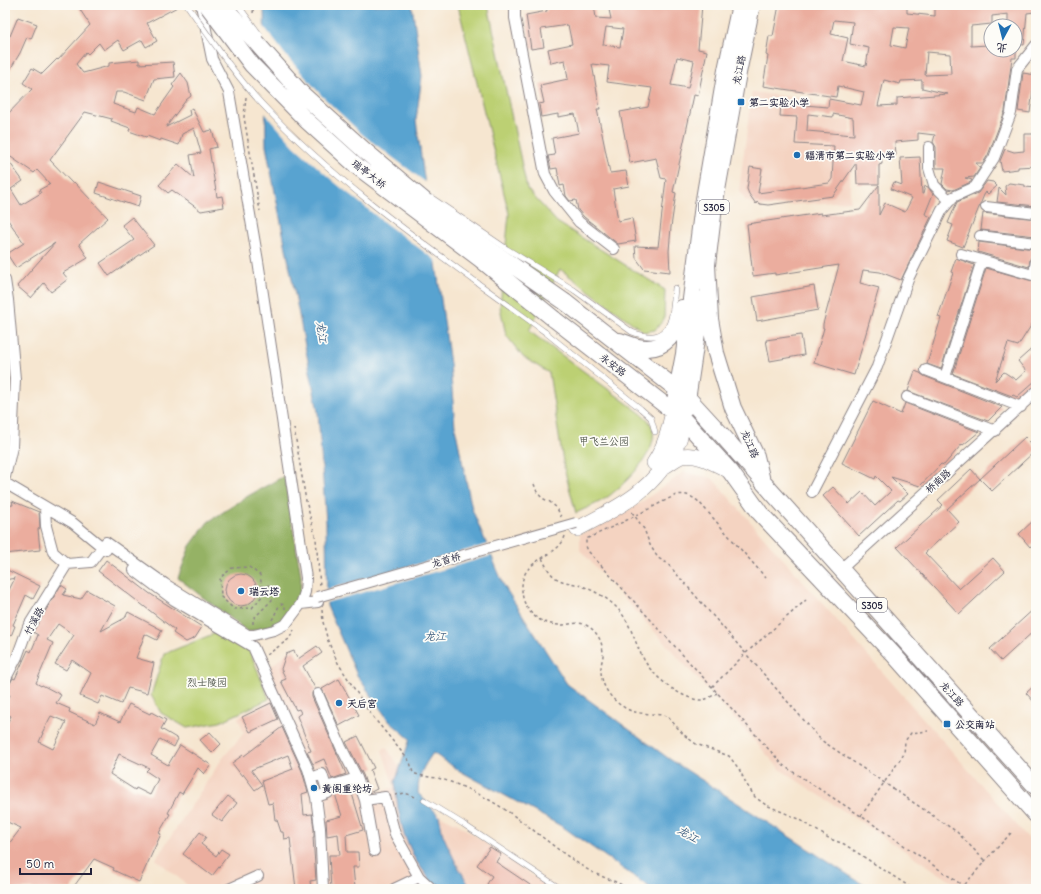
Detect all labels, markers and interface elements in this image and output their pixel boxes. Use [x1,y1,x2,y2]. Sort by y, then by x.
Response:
north arrow [983,18,1023,58]
text: 北 [995,40,1008,56]
street label: 龙江路 [730,54,748,86]
place label: 第二实验小学 [749,96,809,109]
marker: 第二实验小学 [736,97,746,107]
place label: 福清市第二实验小学 [805,149,895,162]
marker: 福清市第二实验小学 [792,150,802,160]
street label: 瑞亭大桥 [349,157,389,191]
road number: S305 [699,200,729,214]
water label: 龙江 [314,320,331,345]
street label: 永安路 [597,351,629,379]
street label: 龙江路 [738,428,762,460]
park label: 甲飞兰公园 [579,435,629,448]
street label: 桥南路 [923,466,953,496]
street label: 龙首桥 [430,550,462,570]
place label: 瑞云塔 [249,585,280,598]
marker: 瑞云塔 [236,586,246,596]
road number: S305 [857,598,887,612]
street label: 竹溪路 [21,605,47,637]
water label: 龙江 [424,629,447,643]
park label: 烈士陵园 [187,676,227,689]
street label: 龙江路 [937,679,967,709]
place label: 天后宫 [347,697,377,710]
marker: 天后宫 [334,698,344,708]
place label: 公交南站 [955,718,995,731]
marker: 公交南站 [942,719,952,729]
place label: 黄阁重纶坊 [322,782,372,795]
marker: 黄阁重纶坊 [309,783,319,793]
water label: 龙江 [675,822,702,846]
scale bar [20,850,91,876]
text: 50 m [26,856,55,871]

